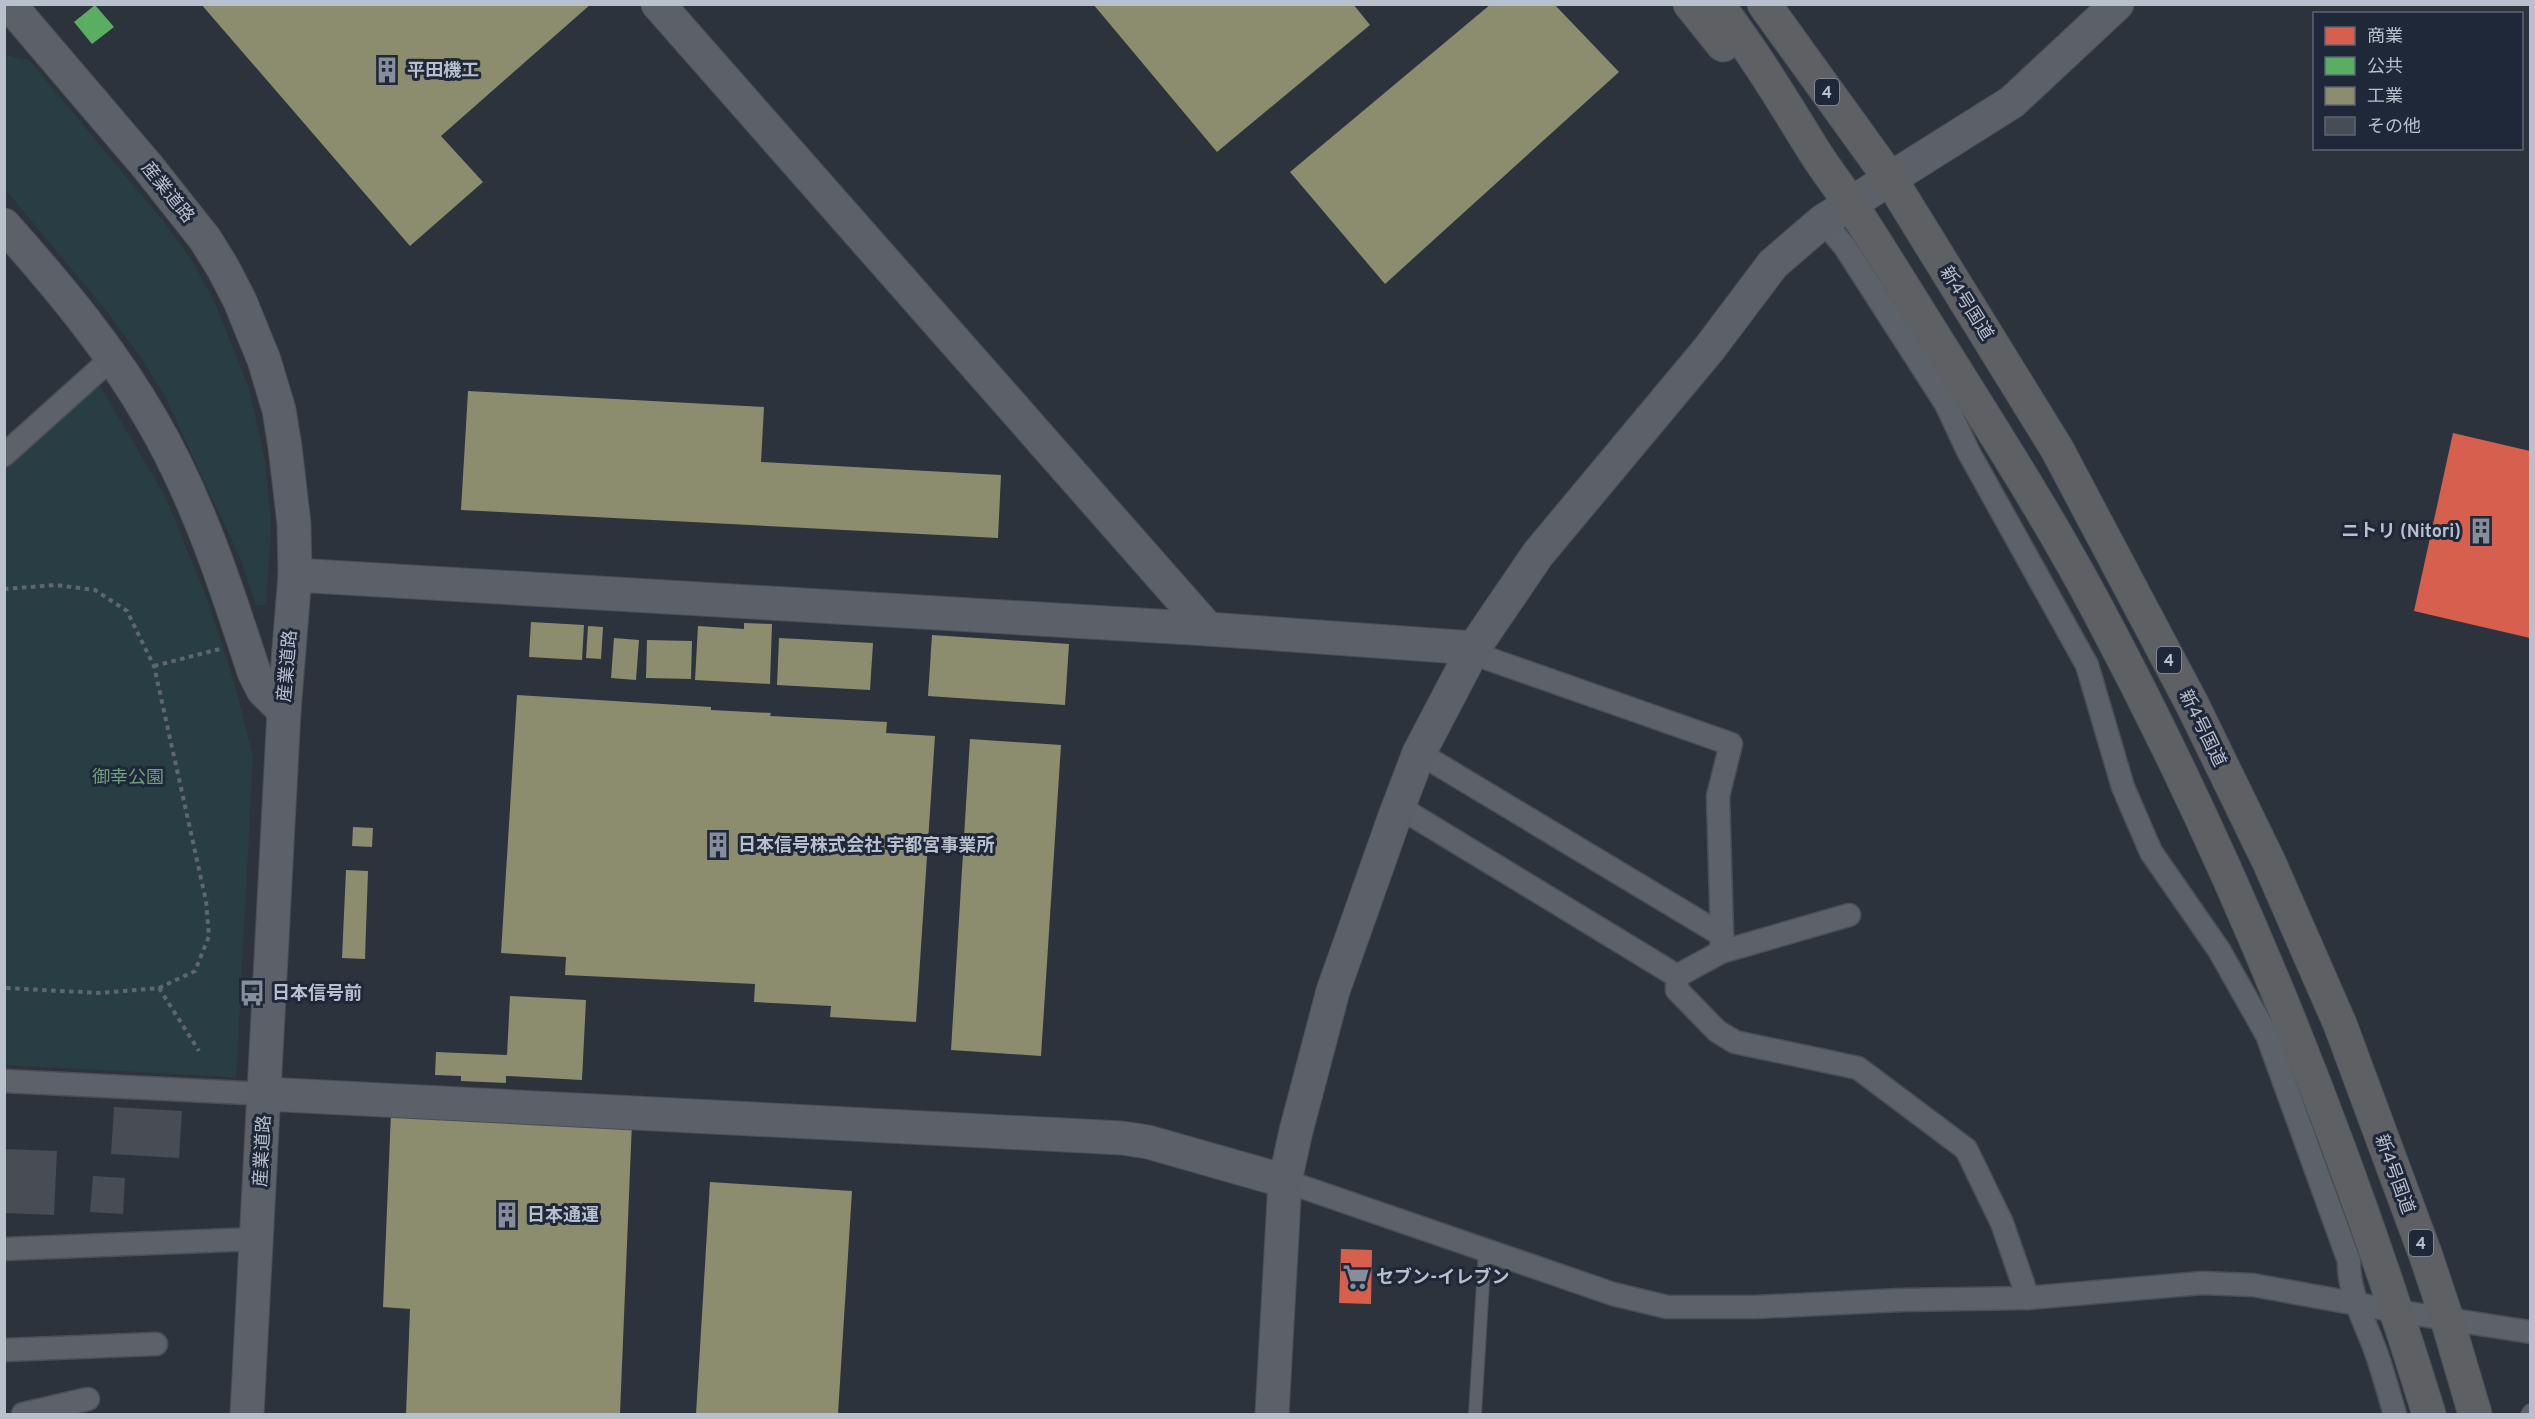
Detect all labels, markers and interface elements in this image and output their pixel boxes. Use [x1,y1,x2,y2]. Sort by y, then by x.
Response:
legend [2313,12,2523,150]
text: 商業 [2367,26,2403,49]
building icon: 平田機工 [372,55,402,85]
text: 公共 [2367,56,2403,79]
place label: 平田機工 [407,60,479,83]
road number: 4 [1815,79,1839,105]
text: 工業 [2367,86,2403,109]
text: その他 [2367,116,2421,139]
street label: 産業道路 [135,158,198,228]
street label: 新4号国道 [1934,262,1998,345]
building icon: ニトリ (Nitori) [2466,516,2496,546]
place label: ニトリ (Nitori) [2342,521,2461,544]
street label: 産業道路 [274,629,303,703]
road number: 4 [2157,647,2181,673]
street label: 新4号国道 [2173,686,2230,771]
park label: 御幸公園 [92,767,164,790]
building icon: 日本信号株式会社 宇都宮事業所 [703,830,733,860]
place label: 日本信号株式会社 宇都宮事業所 [738,835,995,858]
bus stop icon: 日本信号前 [237,978,267,1008]
place label: 日本信号前 [272,983,362,1006]
street label: 産業道路 [250,1115,277,1188]
street label: 新4号国道 [2369,1131,2419,1218]
building icon: 日本通運 [492,1200,522,1230]
place label: 日本通運 [527,1205,599,1228]
road number: 4 [2409,1230,2433,1256]
supermarket icon: セブン-イレブン [1341,1262,1371,1292]
place label: セブン-イレブン [1376,1267,1509,1290]

